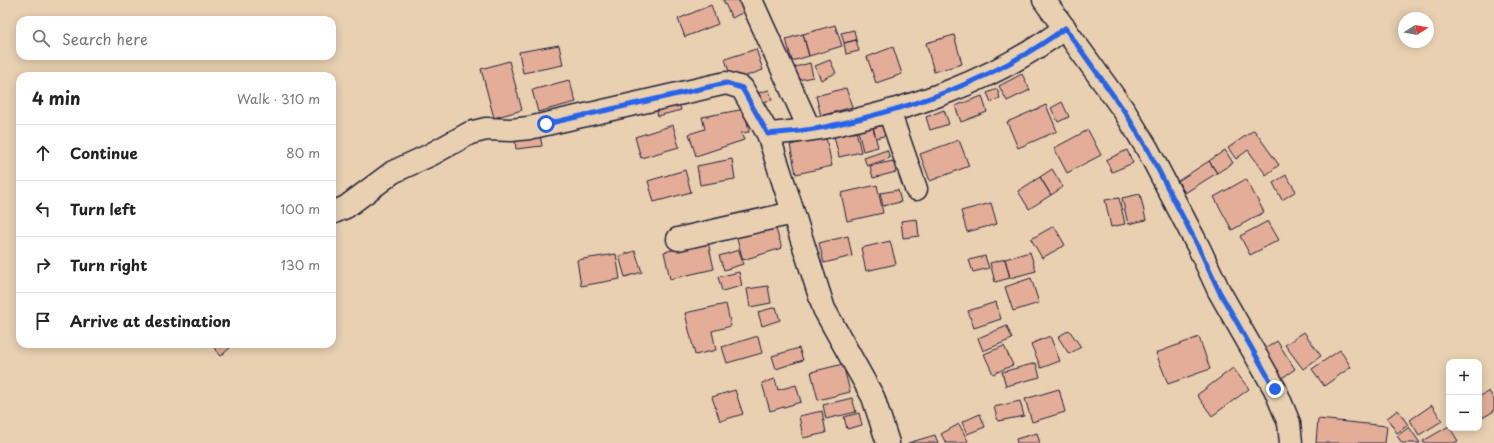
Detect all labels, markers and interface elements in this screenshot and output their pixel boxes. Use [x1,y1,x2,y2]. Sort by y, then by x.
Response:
north arrow [1398,12,1434,48]
search box [16,16,336,60]
icon: search [30,27,52,49]
text: Search here [62,27,148,50]
text: 4 min [32,85,80,111]
text: Walk · 310 m [237,89,320,108]
route start [537,115,555,133]
text: Continue [70,141,138,164]
icon: ahead [32,142,54,164]
text: 80 m [286,143,320,162]
text: Turn left [70,197,136,220]
icon: left [32,198,54,220]
text: 100 m [280,199,320,218]
text: Turn right [70,253,147,276]
icon: right [32,254,54,276]
text: 130 m [281,255,320,274]
text: Arrive at destination [70,309,231,332]
icon: arrive [32,310,54,332]
map controls [1446,359,1482,431]
button: + [1446,359,1482,395]
route end [1266,380,1284,398]
button: − [1446,395,1482,431]

